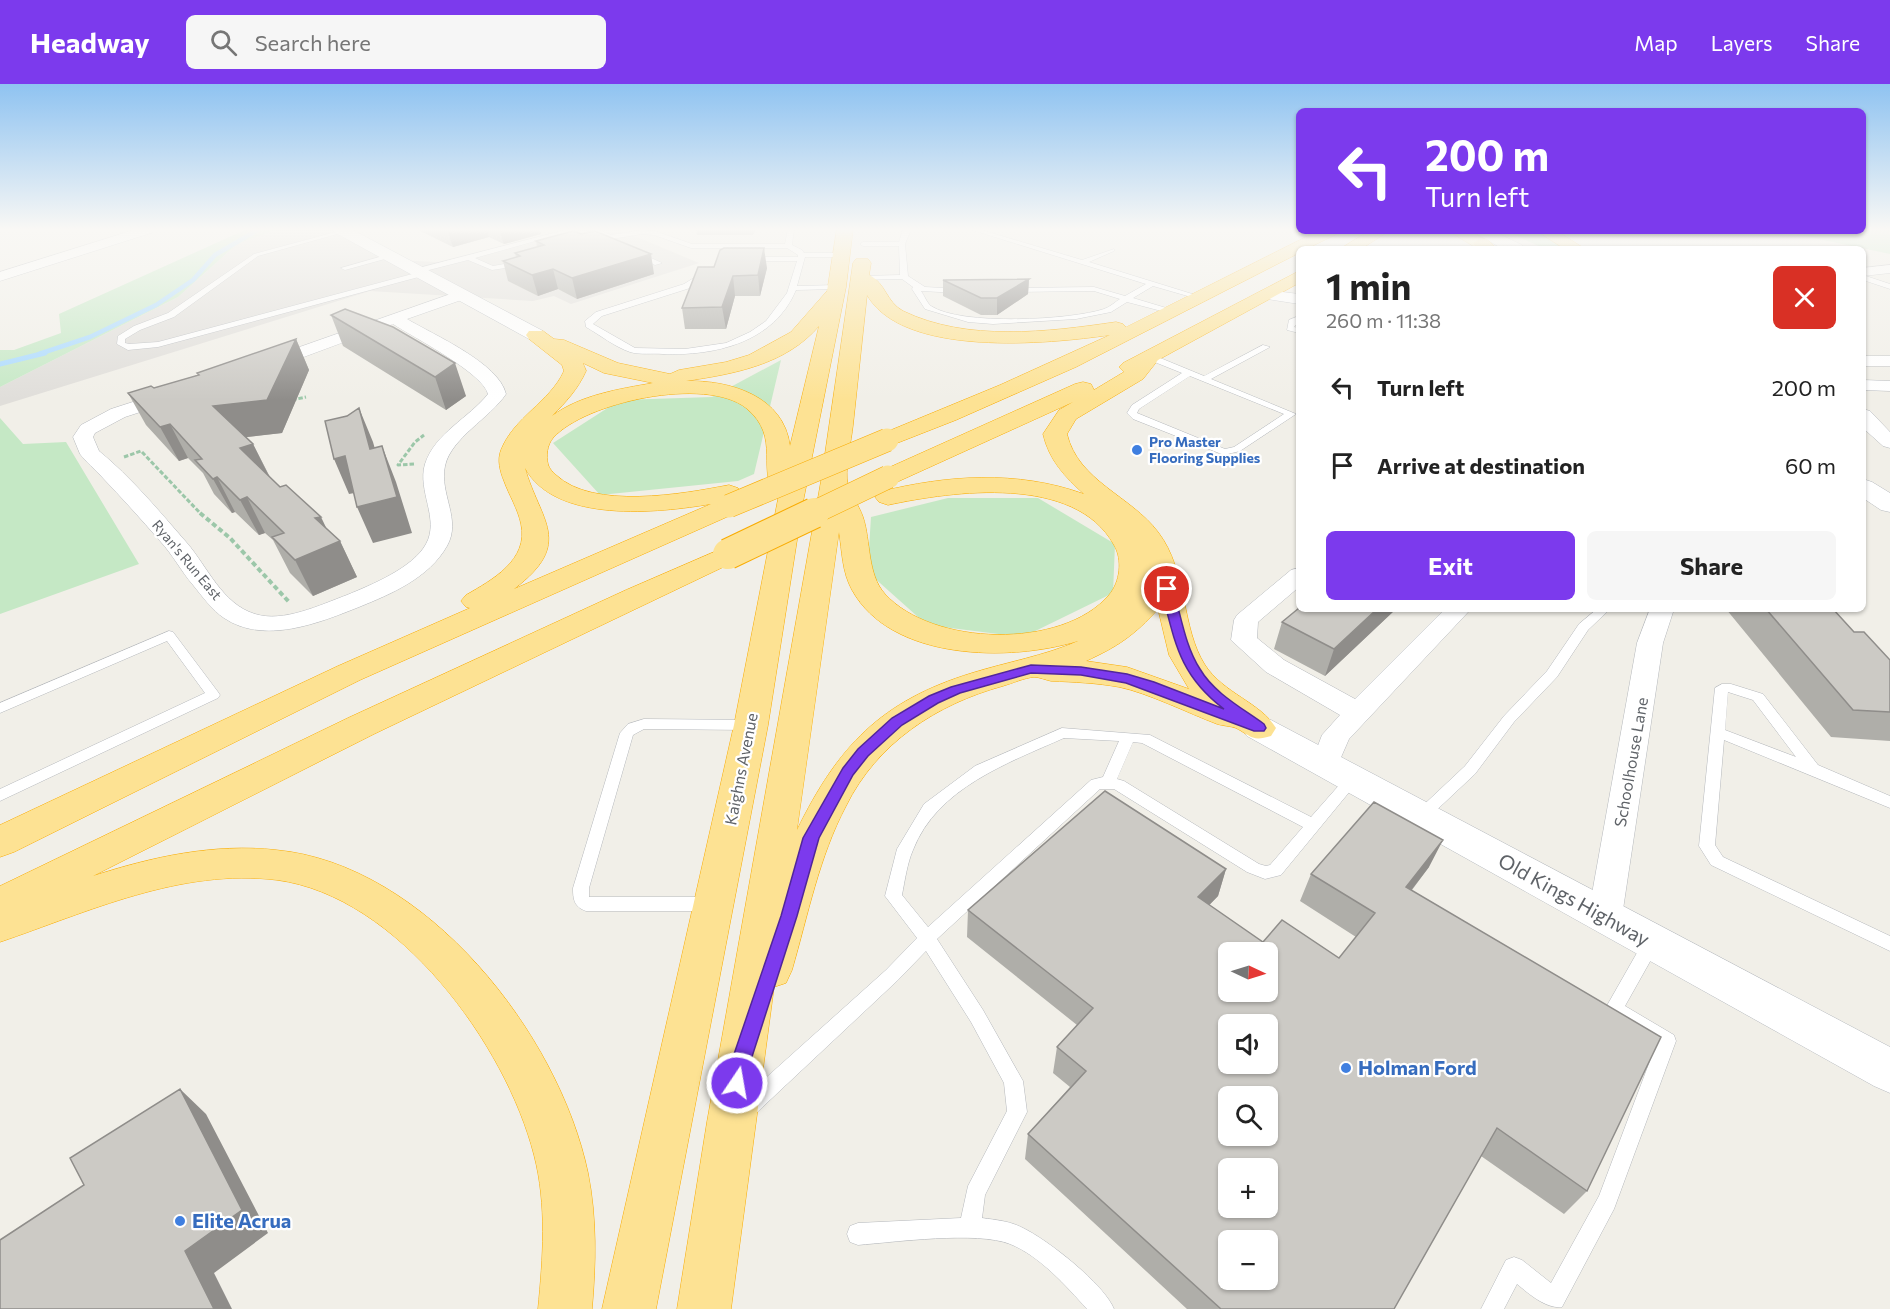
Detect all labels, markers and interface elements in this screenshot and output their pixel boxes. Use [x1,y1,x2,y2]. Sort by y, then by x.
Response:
search box [186,15,606,69]
text: Headway [30,25,150,59]
icon: search [207,26,240,59]
text: Search here [255,29,371,56]
text: Map [1634,30,1678,55]
text: Layers [1711,30,1773,55]
text: Share [1806,30,1860,55]
text: 200 m [1425,128,1549,180]
icon: left [1326,132,1404,210]
text: Turn left [1425,180,1529,213]
text: 1 min [1326,263,1411,307]
button: close [1773,266,1836,329]
text: 260 m · 11:38 [1326,308,1441,332]
icon: left [1326,371,1359,404]
text: Turn left [1377,374,1464,401]
text: 200 m [1772,374,1836,401]
place label: Pro Master Flooring Supplies [1149,433,1261,466]
marker: Pro Master Flooring Supplies [1130,443,1144,457]
icon: arrive [1326,449,1359,482]
text: Arrive at destination [1377,452,1585,479]
text: 60 m [1785,452,1836,479]
street label: Ryan's Run East [149,516,226,603]
button: Exit [1326,531,1575,600]
button: Share [1587,531,1836,600]
pin [1141,563,1192,614]
icon: arrive [1150,572,1183,605]
street label: Schoolhouse Lane [1610,696,1651,828]
street label: Kaighns Avenue [720,711,761,827]
street label: Old Kings Highway [1495,848,1654,951]
north arrow [1218,942,1278,1002]
map controls [1218,942,1278,1290]
button: sound [1218,1014,1278,1074]
position arrow [705,1051,769,1115]
place label: Holman Ford [1358,1055,1477,1079]
marker: Holman Ford [1339,1061,1353,1075]
button: search [1218,1086,1278,1146]
button: + [1218,1158,1278,1218]
place label: Elite Acrua [192,1208,291,1232]
marker: Elite Acrua [173,1214,187,1228]
button: − [1218,1230,1278,1290]

